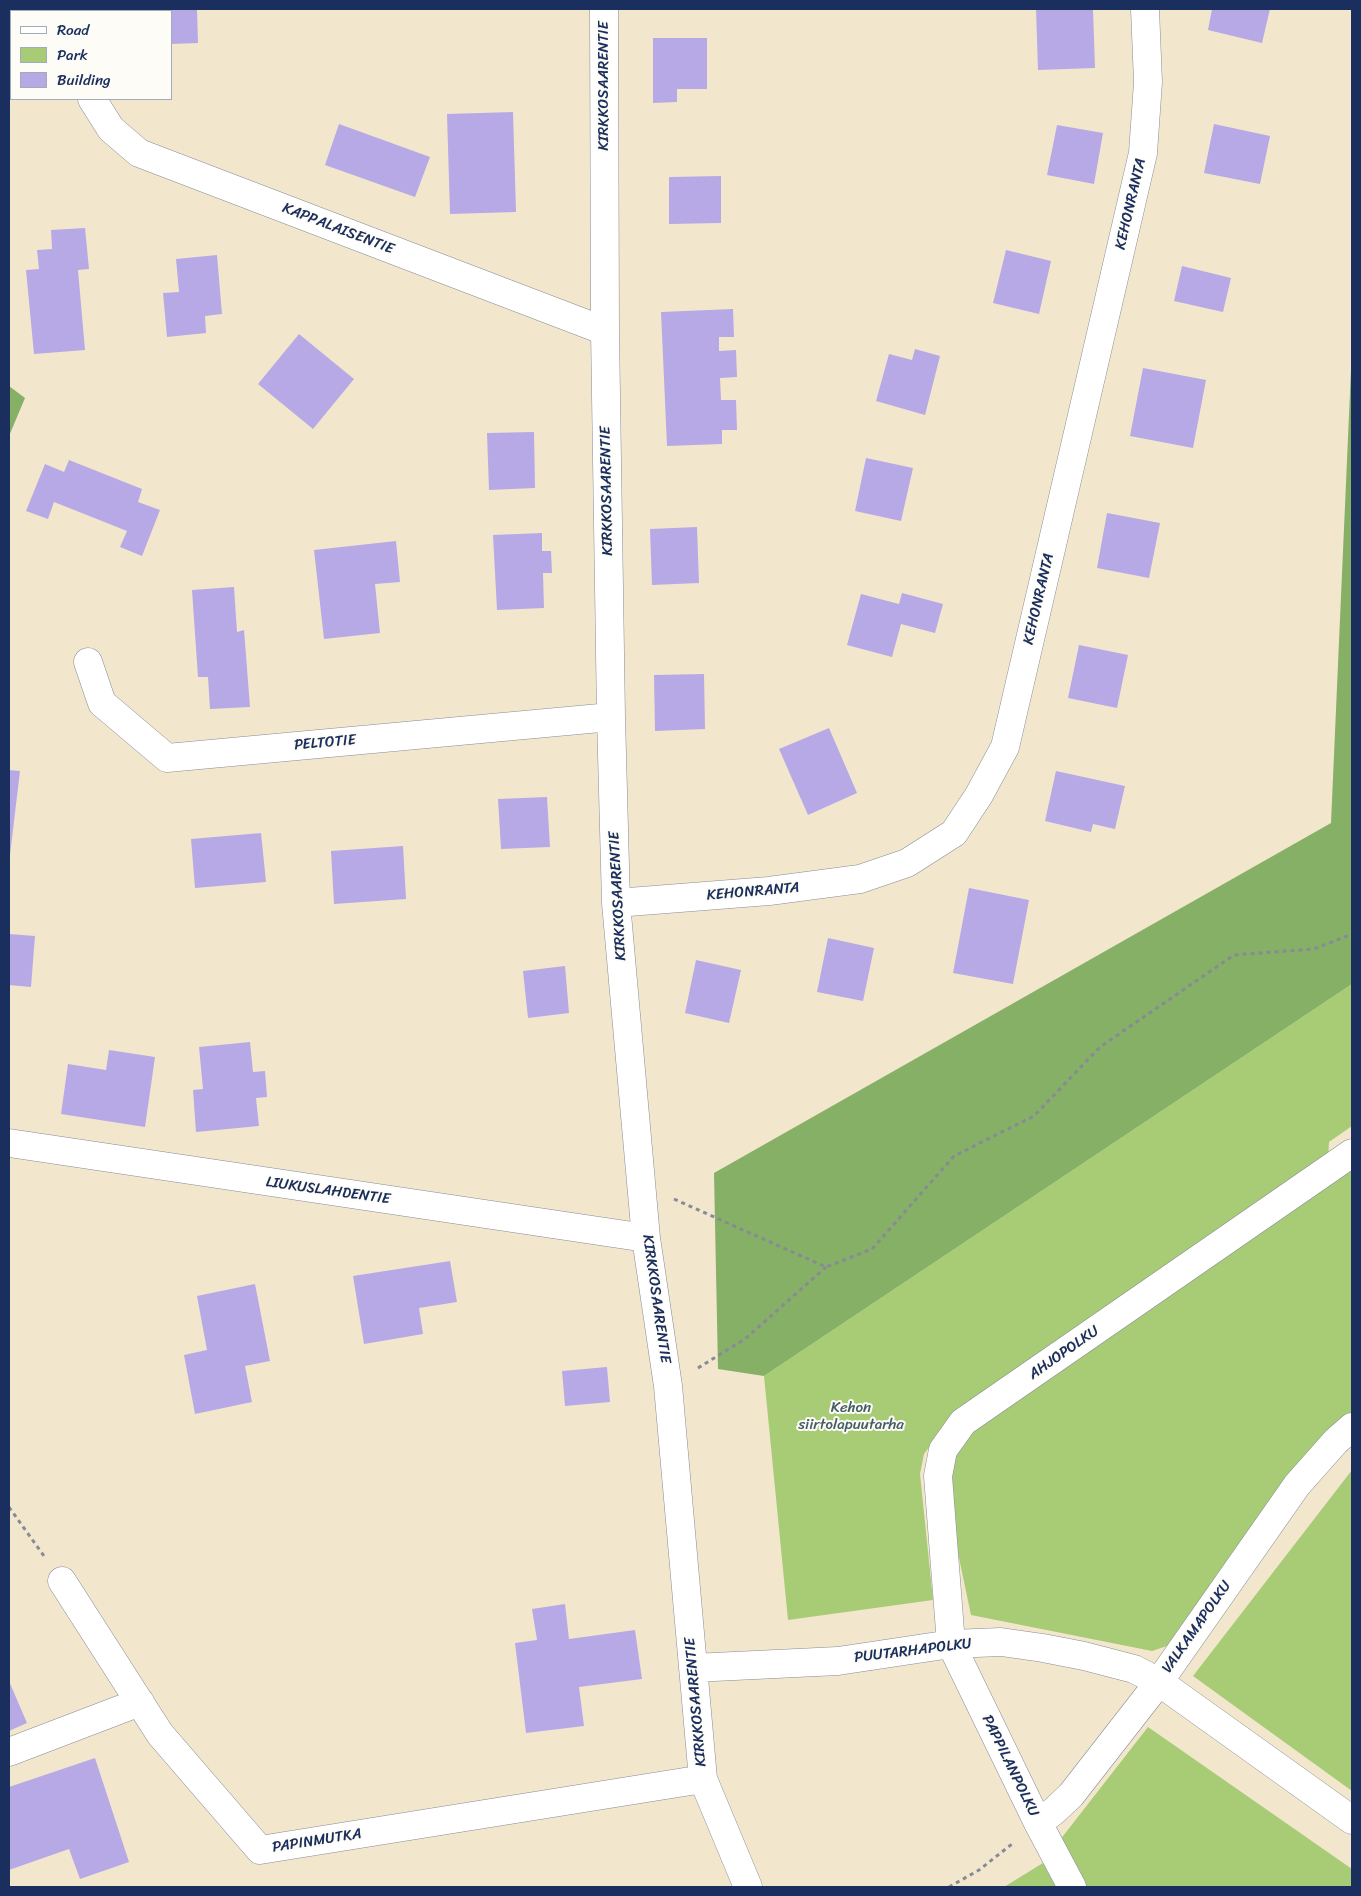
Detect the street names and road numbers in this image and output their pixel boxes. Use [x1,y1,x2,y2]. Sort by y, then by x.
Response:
street label: KIRKKOSAARENTIE [595,21,613,151]
street label: KEHONRANTA [1112,157,1150,251]
street label: KAPPALAISENTIE [280,199,396,259]
street label: KIRKKOSAARENTIE [597,426,617,556]
street label: KEHONRANTA [1020,552,1058,646]
street label: PELTOTIE [293,731,357,755]
street label: KIRKKOSAARENTIE [606,831,630,961]
street label: KEHONRANTA [706,879,800,905]
street label: LIUKUSLAHDENTIE [265,1173,391,1209]
street label: KIRKKOSAARENTIE [638,1234,674,1364]
street label: AHJOPOLKU [1025,1322,1103,1384]
street label: VALKAMAPOLKU [1158,1577,1236,1677]
street label: PUUTARHAPOLKU [853,1635,973,1667]
street label: KIRKKOSAARENTIE [681,1637,711,1767]
street label: PAPPILANPOLKU [978,1712,1042,1820]
street label: PAPINMUTKA [271,1825,363,1857]

